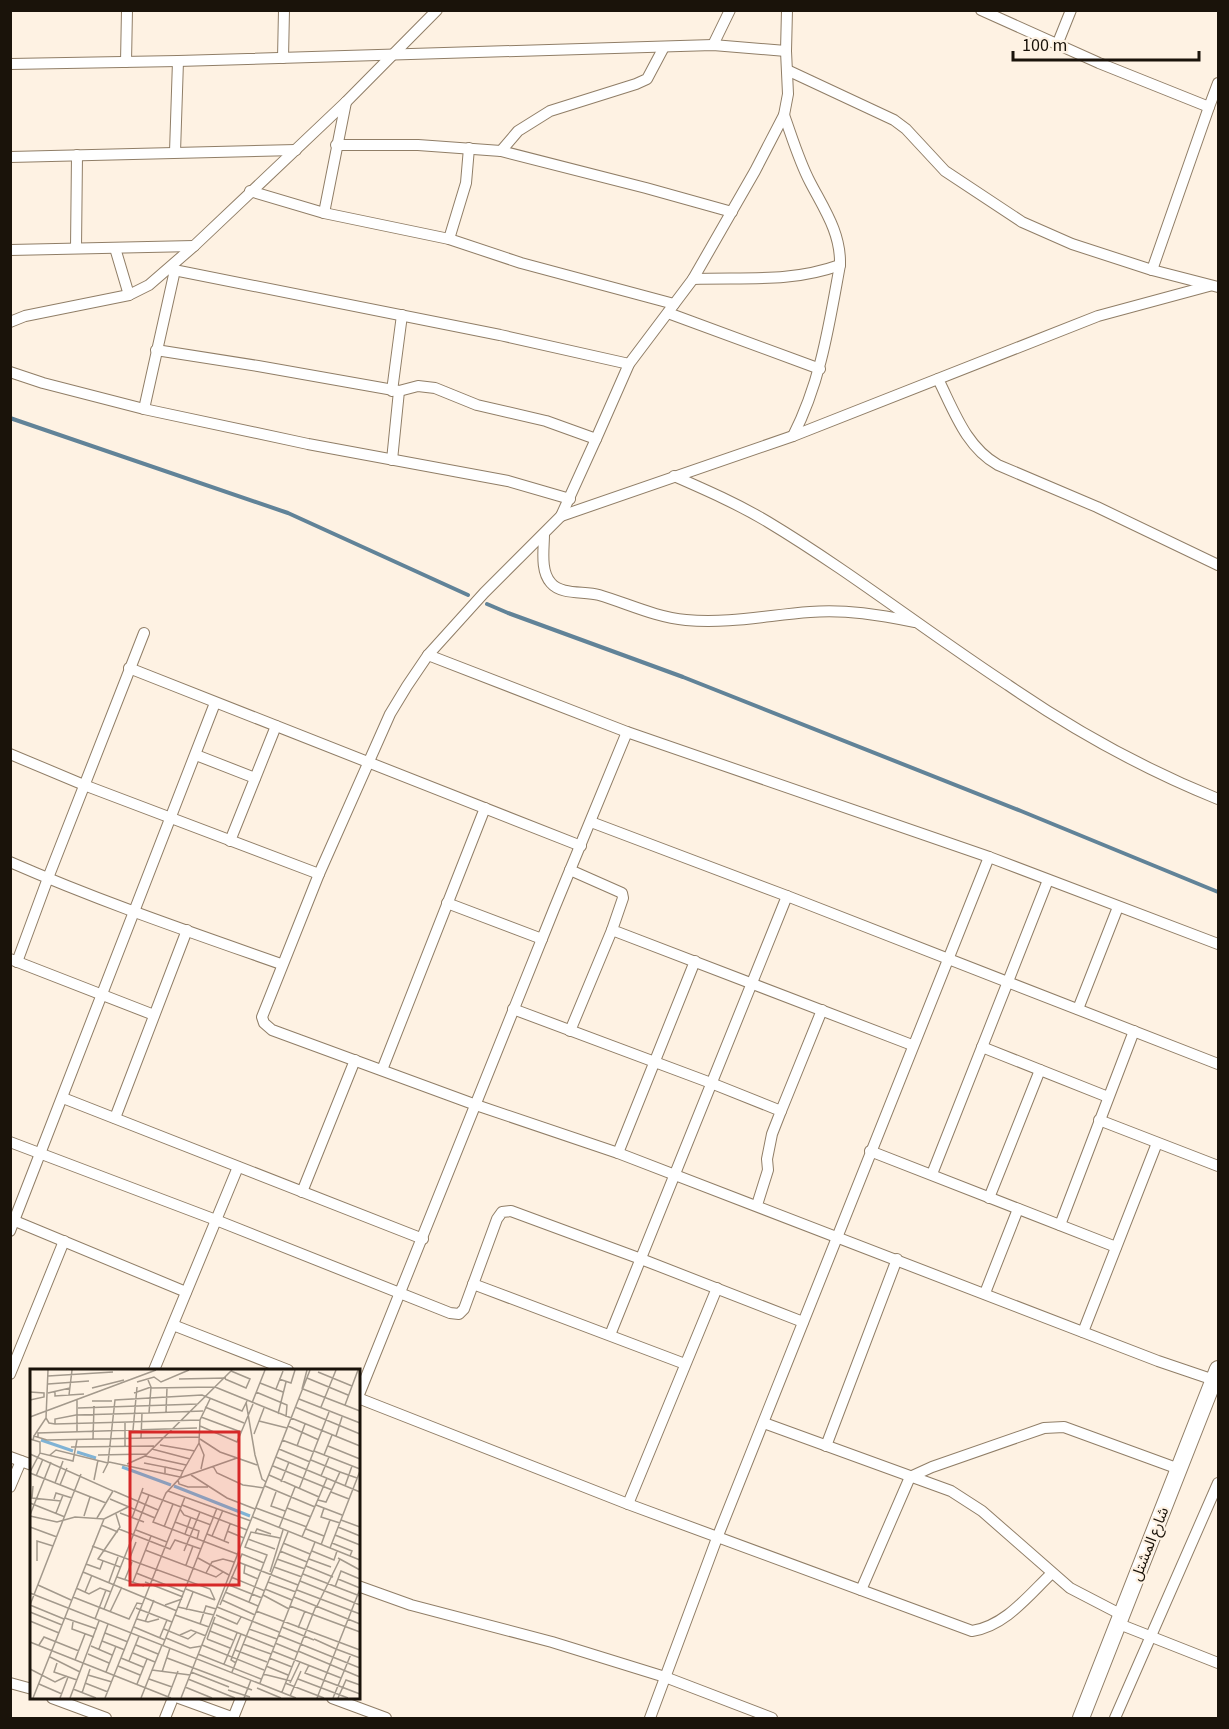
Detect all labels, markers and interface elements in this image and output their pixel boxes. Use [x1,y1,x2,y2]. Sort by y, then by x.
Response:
scale bar [1013,24,1199,62]
text: 100 m [1022,33,1067,58]
inset map [30,1369,360,1699]
street label: شارع المشتل [1126,1504,1175,1584]

